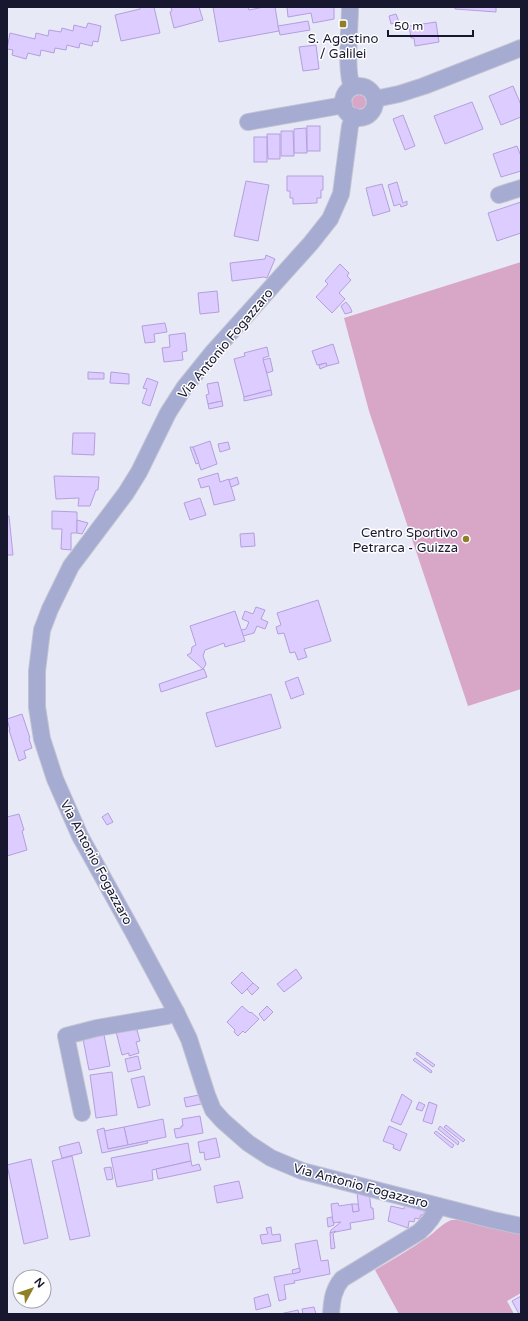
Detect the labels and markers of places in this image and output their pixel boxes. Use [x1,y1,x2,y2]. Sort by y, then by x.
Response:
marker: S. Agostino / Galilei [338,19,348,29]
place label: S. Agostino / Galilei [308,31,378,62]
place label: Centro Sportivo Petrarca - Guizza [353,525,458,556]
marker: Centro Sportivo Petrarca - Guizza [461,534,471,544]

